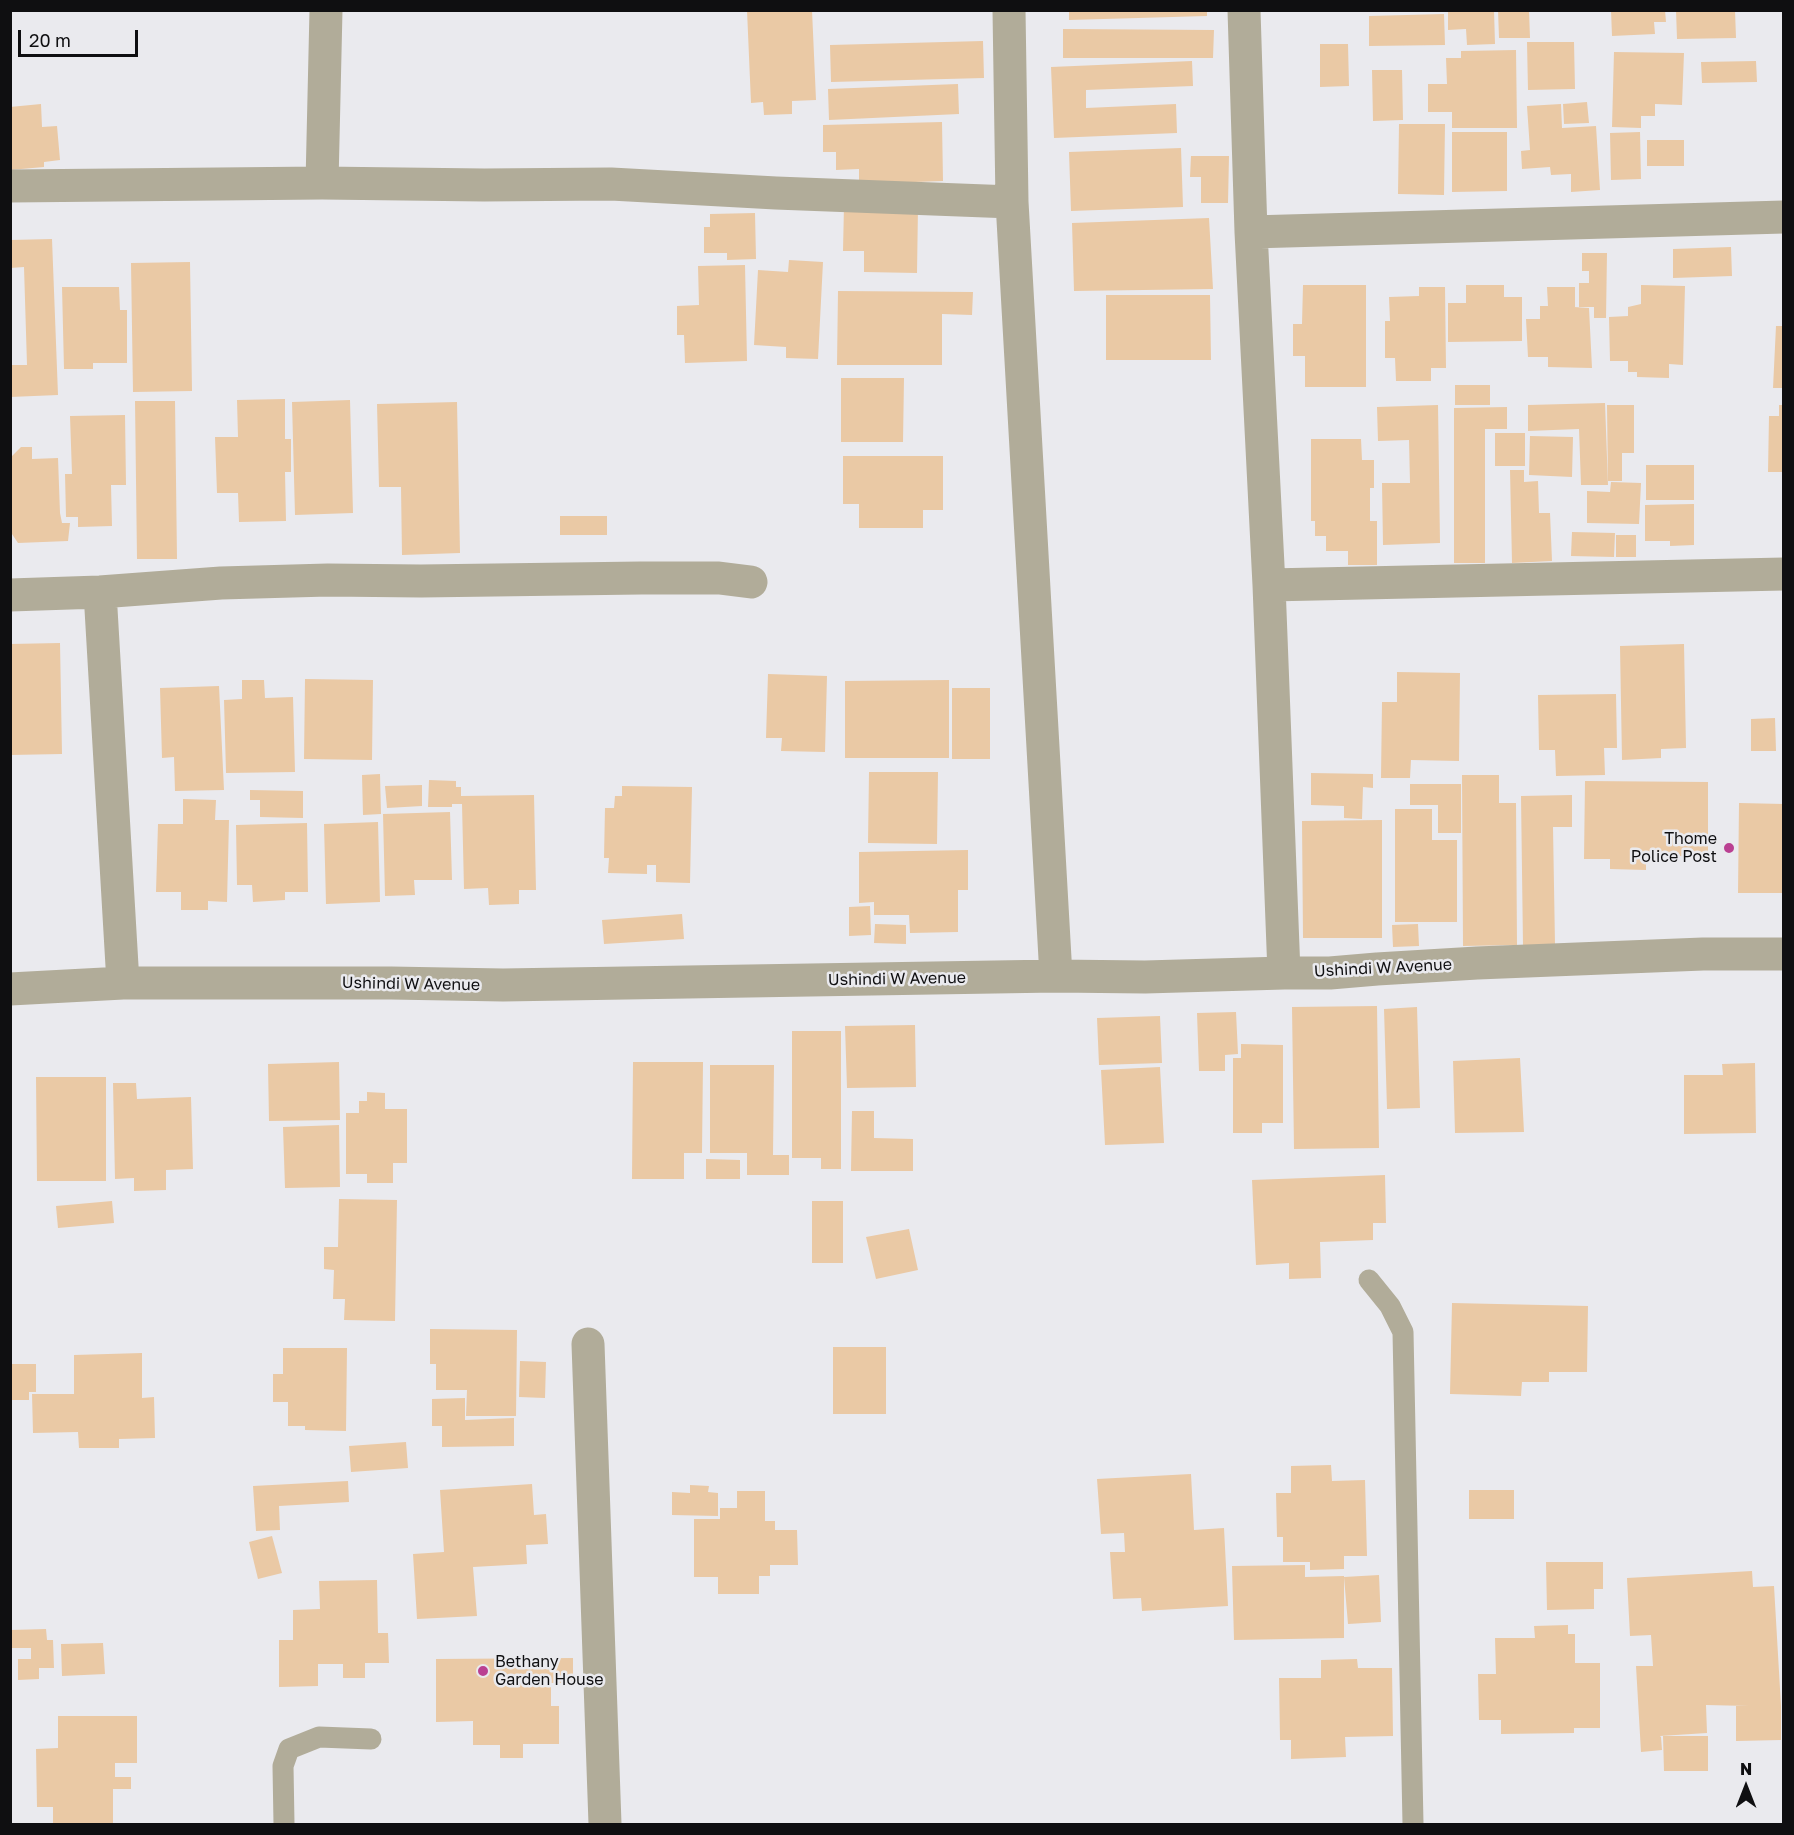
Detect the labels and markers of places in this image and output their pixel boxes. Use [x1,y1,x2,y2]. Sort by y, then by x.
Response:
place label: Thome Police Post [1631,829,1717,867]
marker: Thome Police Post [1722,841,1736,855]
place label: Bethany Garden House [495,1652,604,1690]
marker: Bethany Garden House [476,1664,490,1678]

